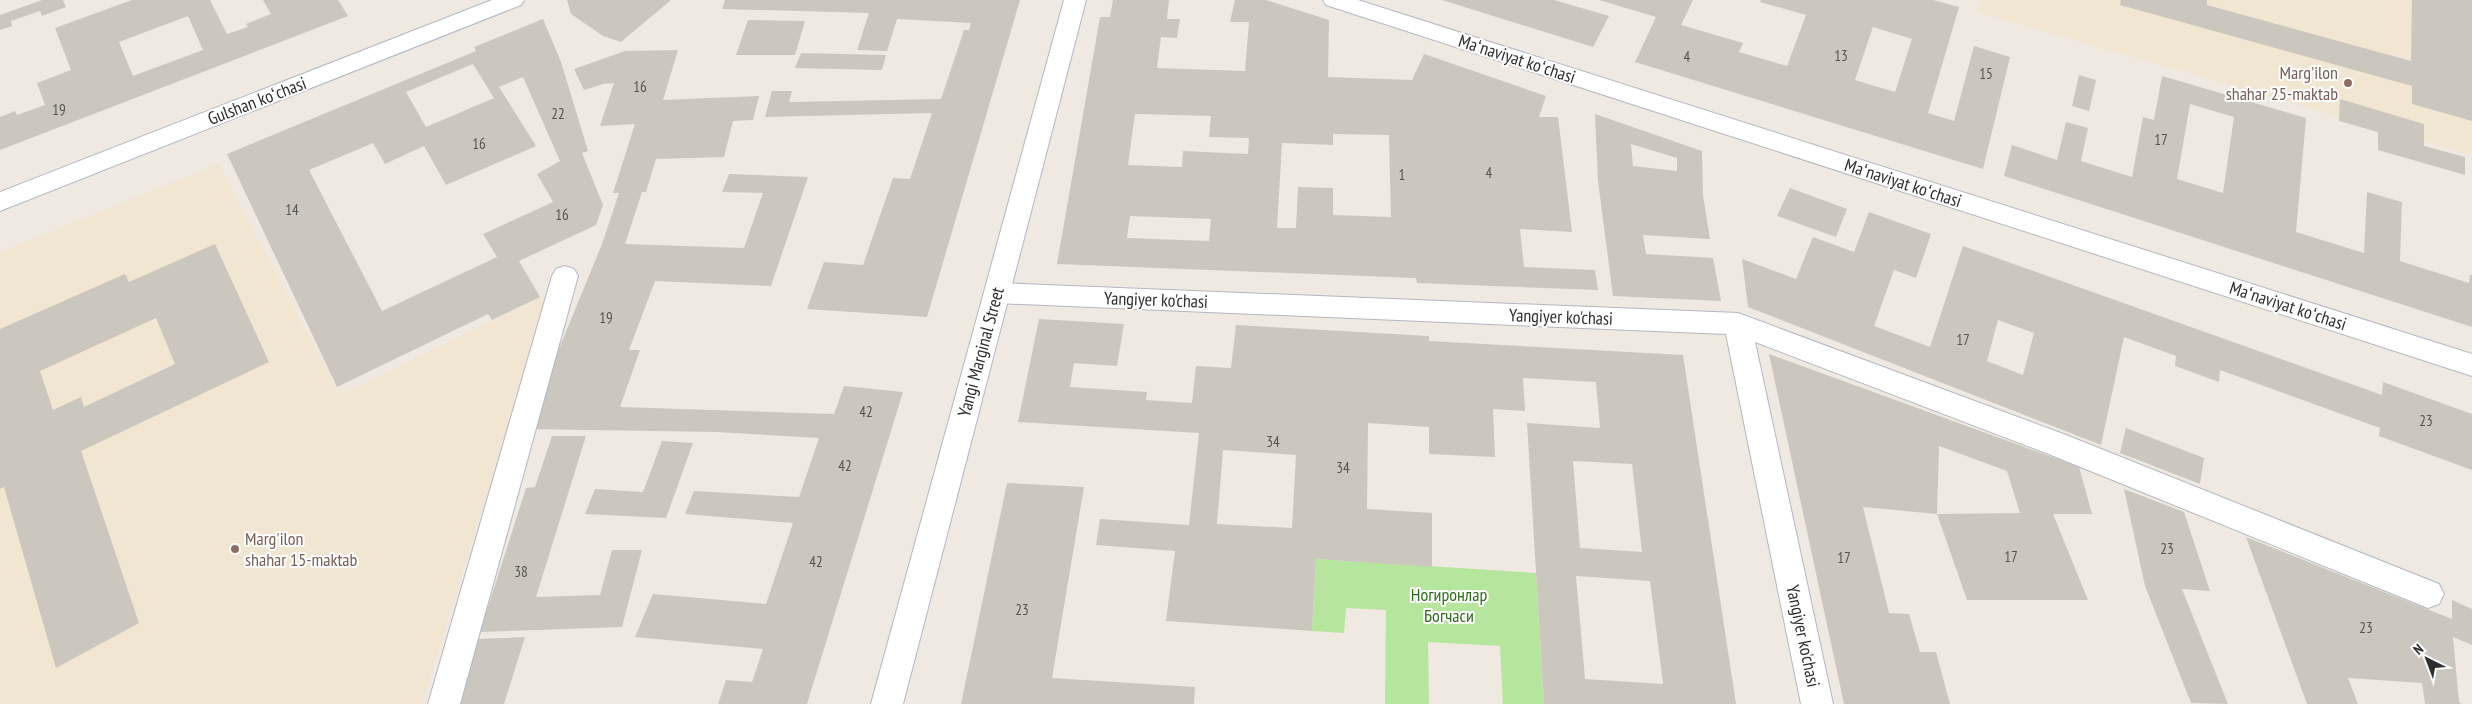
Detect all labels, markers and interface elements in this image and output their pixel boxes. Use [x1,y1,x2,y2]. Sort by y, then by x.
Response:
street label: Maʻnaviyat koʻchasi [1456,29,1578,88]
house number: 13 [1834,46,1848,65]
house number: 4 [1684,47,1691,66]
place label: Marg'ilon shahar 25-maktab [2226,61,2338,105]
house number: 15 [1979,64,1993,83]
street label: Gulshan koʻchasi [204,71,309,130]
house number: 16 [633,77,647,96]
marker: Marg'ilon shahar 25-maktab [2342,77,2354,89]
house number: 19 [52,100,66,119]
house number: 22 [551,104,565,123]
house number: 17 [2154,130,2168,149]
house number: 16 [472,134,486,153]
street label: Maʻnaviyat koʻchasi [1842,153,1964,212]
house number: 4 [1486,163,1493,182]
house number: 1 [1399,165,1405,184]
house number: 14 [285,200,299,219]
house number: 16 [555,205,569,224]
street label: Maʻnaviyat koʻchasi [2227,276,2349,335]
street label: Yangi Marginal Street [952,284,1009,419]
street label: Yangiyer ko'chasi [1104,286,1208,313]
street label: Yangiyer ko'chasi [1509,303,1613,330]
house number: 19 [599,308,613,327]
house number: 17 [1956,330,1970,349]
house number: 42 [859,402,873,421]
house number: 23 [2419,411,2433,430]
house number: 34 [1266,432,1280,451]
house number: 42 [838,456,852,475]
house number: 34 [1336,458,1350,477]
place label: Marg'ilon shahar 15-maktab [245,527,358,571]
house number: 23 [2160,539,2174,558]
marker: Marg'ilon shahar 15-maktab [229,543,241,555]
house number: 17 [2004,547,2018,566]
house number: 17 [1837,548,1851,567]
house number: 42 [809,552,823,571]
house number: 38 [514,562,528,581]
park label: Ногиронлар Богчаси [1411,583,1487,627]
street label: Yangiyer ko'chasi [1781,583,1826,689]
house number: 23 [1015,600,1029,619]
house number: 23 [2359,618,2373,637]
north arrow [2402,634,2452,684]
text: N [2409,640,2427,659]

